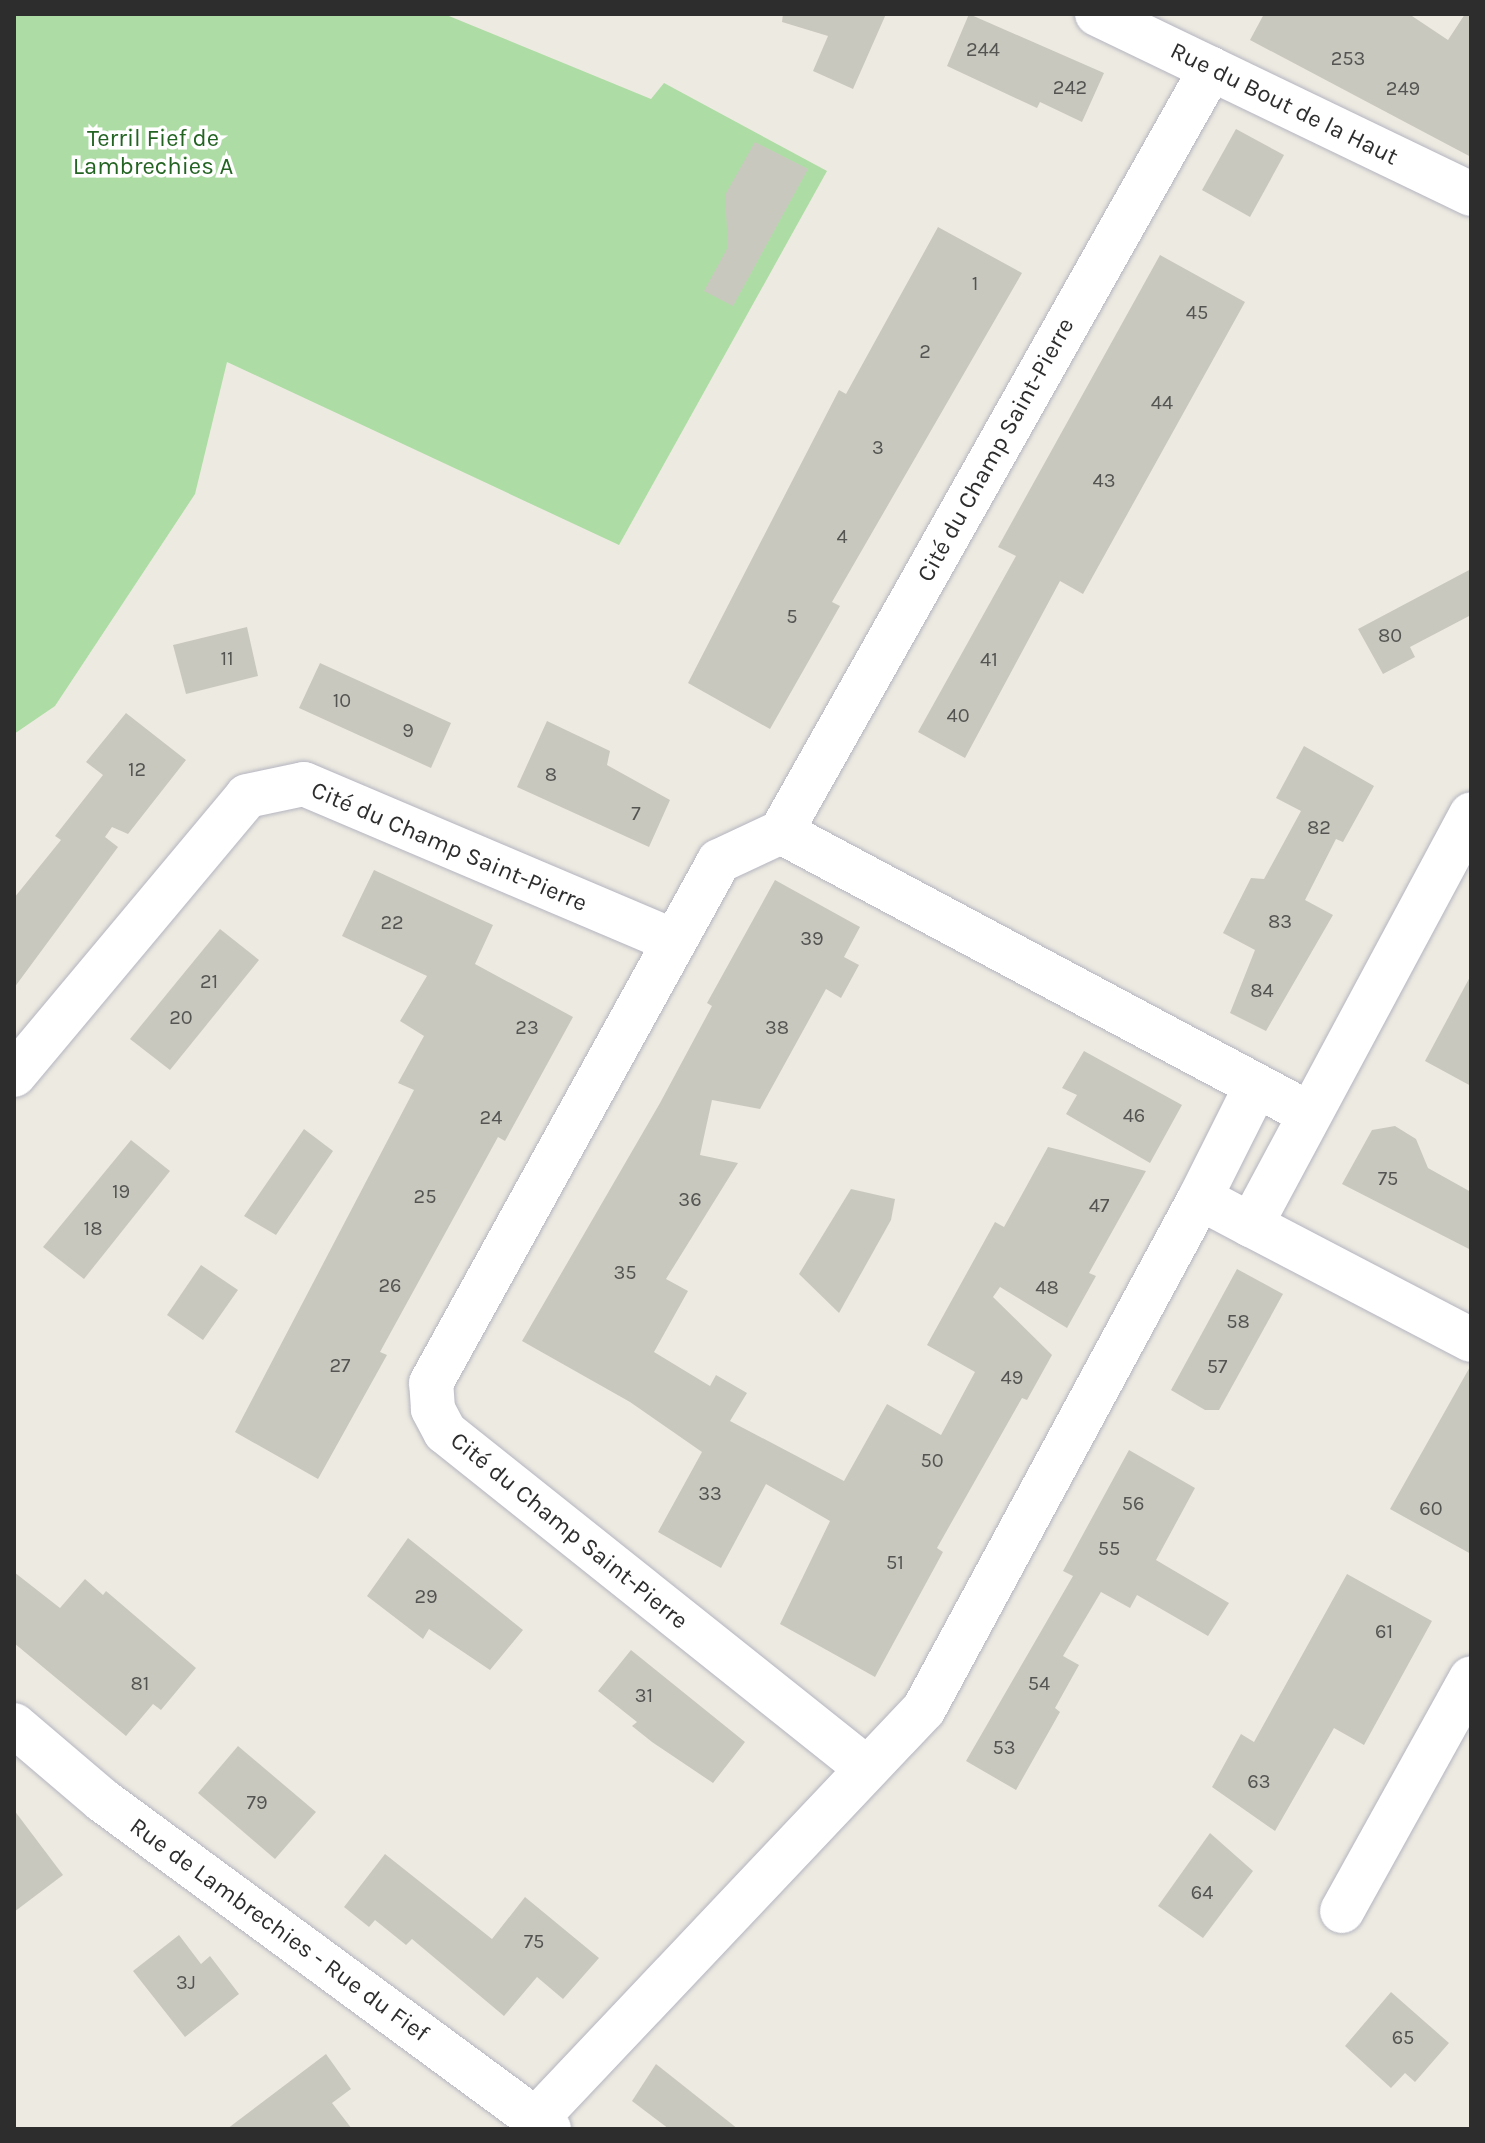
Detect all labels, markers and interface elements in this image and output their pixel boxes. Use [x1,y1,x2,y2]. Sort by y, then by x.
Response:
street label: Rue du Bout de la Haut [1165,36,1403,172]
house number: 244 [966,37,1000,61]
house number: 253 [1331,46,1365,70]
house number: 242 [1053,75,1087,99]
house number: 249 [1386,76,1420,100]
park label: Terril Fief de Lambrechies A [73,125,233,181]
house number: 1 [972,271,978,295]
house number: 45 [1186,300,1208,324]
street label: Cité du Champ Saint-Pierre [911,313,1081,587]
house number: 2 [919,339,931,363]
house number: 44 [1151,390,1173,414]
house number: 3 [872,435,884,459]
house number: 43 [1093,468,1115,492]
house number: 4 [836,524,848,548]
house number: 5 [786,604,798,628]
house number: 80 [1378,623,1402,647]
house number: 11 [220,646,234,670]
house number: 41 [980,647,998,671]
house number: 10 [333,688,351,712]
house number: 40 [946,703,970,727]
house number: 9 [402,718,414,742]
house number: 12 [128,757,146,781]
house number: 8 [545,762,557,786]
street label: Cité du Champ Saint-Pierre [307,776,591,918]
house number: 7 [631,801,641,825]
house number: 82 [1307,815,1331,839]
house number: 83 [1268,909,1292,933]
house number: 22 [380,910,404,934]
house number: 39 [800,926,824,950]
house number: 21 [200,969,218,993]
house number: 84 [1250,978,1274,1002]
house number: 20 [169,1005,193,1029]
house number: 23 [515,1015,539,1039]
house number: 38 [765,1015,789,1039]
house number: 46 [1123,1103,1145,1127]
house number: 24 [480,1105,502,1129]
house number: 75 [1378,1166,1398,1190]
house number: 19 [112,1179,130,1203]
house number: 25 [414,1184,436,1208]
house number: 36 [678,1187,702,1211]
house number: 47 [1089,1193,1109,1217]
house number: 18 [84,1216,102,1240]
house number: 35 [613,1260,637,1284]
house number: 26 [378,1273,402,1297]
house number: 48 [1035,1275,1059,1299]
house number: 58 [1226,1309,1250,1333]
house number: 27 [330,1353,350,1377]
house number: 57 [1207,1354,1227,1378]
house number: 49 [1001,1365,1023,1389]
street label: Cité du Champ Saint-Pierre [444,1426,694,1636]
house number: 50 [920,1448,944,1472]
house number: 33 [698,1481,722,1505]
house number: 56 [1122,1491,1144,1515]
house number: 60 [1419,1496,1443,1520]
house number: 55 [1098,1536,1120,1560]
house number: 51 [886,1550,904,1574]
house number: 29 [414,1584,438,1608]
house number: 61 [1375,1619,1393,1643]
house number: 81 [131,1671,149,1695]
house number: 54 [1028,1671,1050,1695]
house number: 31 [635,1683,653,1707]
house number: 53 [992,1735,1016,1759]
house number: 63 [1247,1769,1271,1793]
house number: 79 [247,1790,267,1814]
street label: Rue de Lambrechies - Rue du Fief [124,1812,434,2048]
house number: 64 [1191,1880,1213,1904]
house number: 75 [524,1929,544,1953]
house number: 3J [176,1970,196,1994]
house number: 65 [1392,2025,1414,2049]

